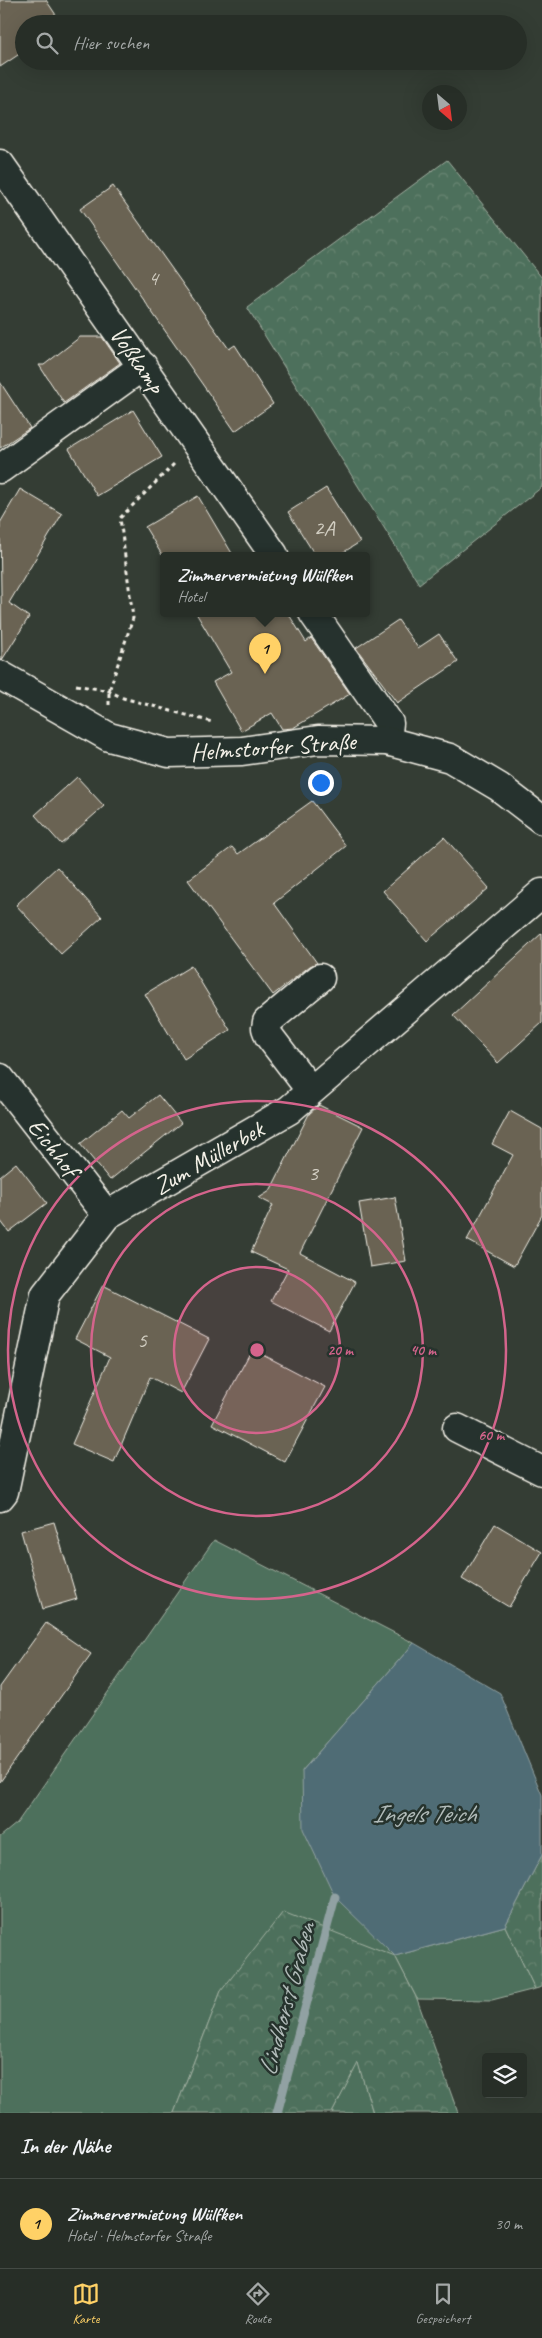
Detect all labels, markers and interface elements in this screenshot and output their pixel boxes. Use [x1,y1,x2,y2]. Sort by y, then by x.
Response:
search box [15,15,527,70]
icon: search [33,29,61,57]
text: Hier suchen [73,31,149,55]
north arrow [422,85,467,130]
house number: 4 [148,264,160,292]
street label: Voßkamp [103,320,173,401]
house number: 2A [314,514,335,542]
popup [160,552,370,617]
text: Zimmervermietung Wülfken [177,563,353,587]
text: Hotel [177,587,205,607]
pin: 1 [249,633,281,674]
street label: Helmstorfer Straße [189,725,359,769]
your location [308,770,334,796]
street label: Eichhof [20,1112,89,1187]
street label: Zum Müllerbek [147,1112,271,1202]
house number: 3 [308,1159,320,1187]
house number: 5 [137,1326,148,1354]
centre of rings [248,1341,266,1359]
text: 20 m [327,1341,354,1360]
text: 40 m [410,1341,437,1360]
text: 60 m [478,1426,505,1445]
water label: Ingels Teich [372,1797,478,1830]
water label: Lindhorst Graben [250,1917,323,2079]
map controls [482,2053,527,2098]
button: layers [482,2053,527,2098]
text: In der Nähe [20,2133,110,2159]
text: Zimmervermietung Wülfken [67,2202,242,2226]
text: 1 [32,2214,40,2234]
text: 30 m [495,2214,522,2234]
text: Hotel · Helmstorfer Straße [67,2226,212,2246]
tab: Karte [72,2280,100,2327]
tab: Route [244,2280,272,2327]
tab: Gespeichert [416,2280,470,2327]

